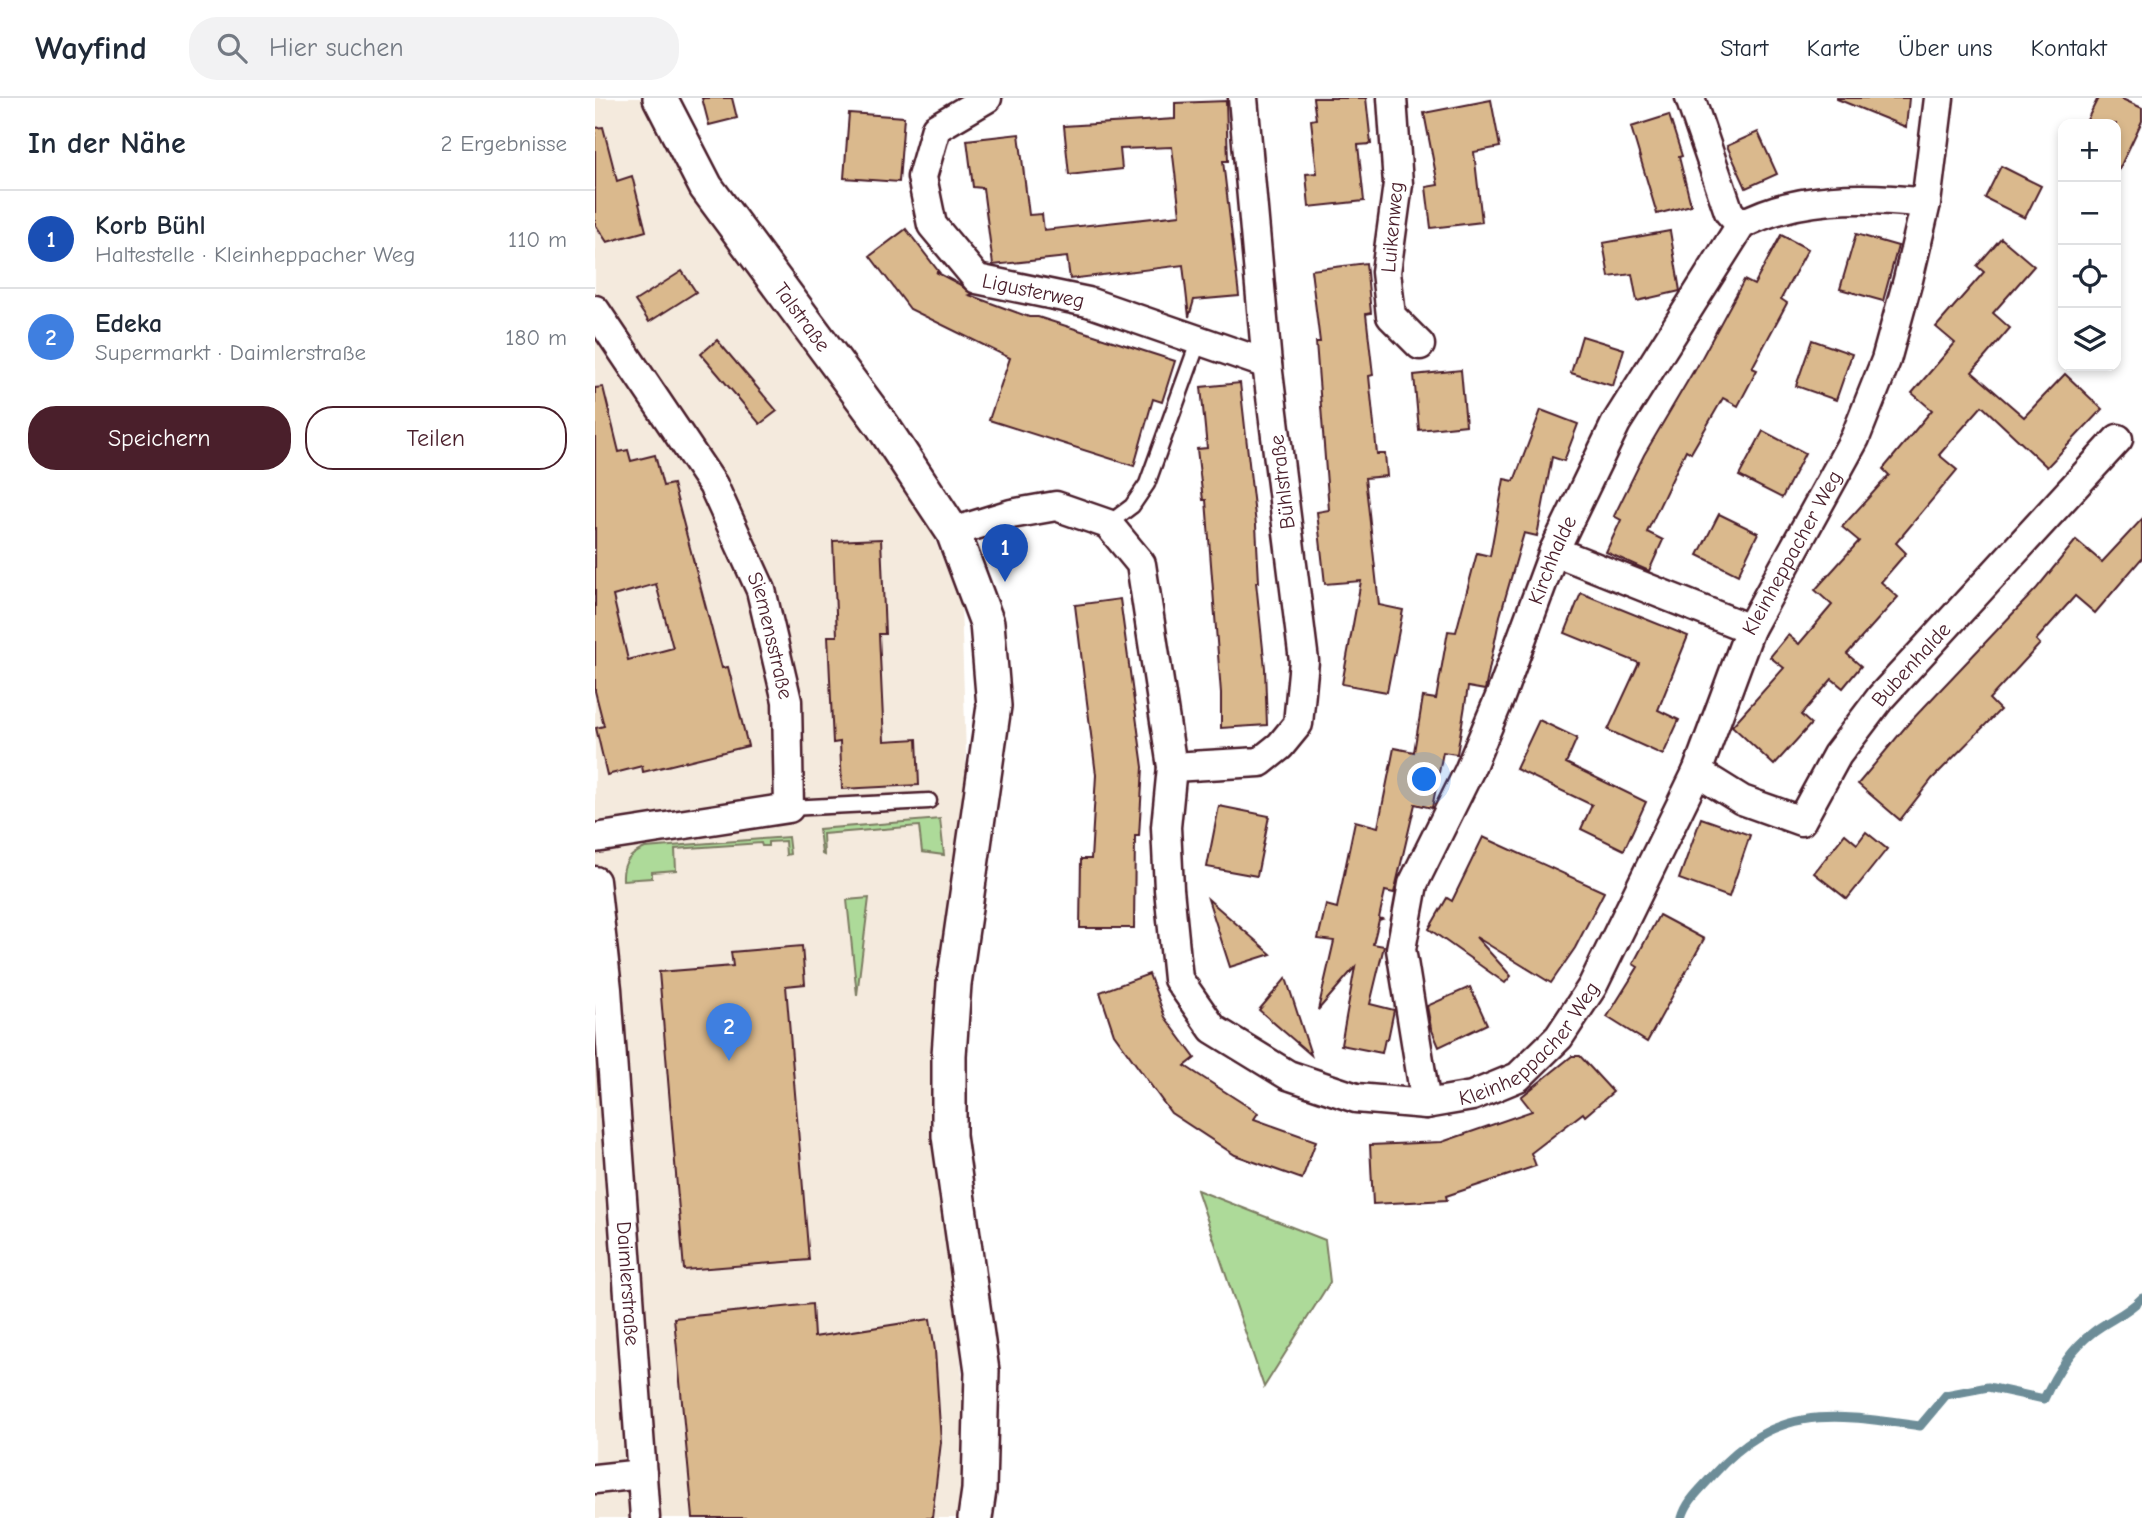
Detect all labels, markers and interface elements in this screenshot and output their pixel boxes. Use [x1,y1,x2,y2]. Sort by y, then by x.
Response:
search box [189,17,679,80]
text: Wayfind [35,29,147,67]
icon: search [213,29,251,67]
text: Hier suchen [269,33,404,63]
text: Start [1720,34,1768,62]
text: Karte [1806,34,1860,62]
text: Über uns [1898,34,1993,62]
text: Kontakt [2031,34,2107,62]
map controls [2058,119,2121,371]
button: + [2058,119,2121,182]
text: In der Nähe [28,126,186,161]
text: 2 Ergebnisse [440,130,567,157]
street label: Luikenweg [1376,180,1408,274]
button: − [2058,182,2121,245]
text: Korb Bühl [95,211,206,241]
text: 1 [46,226,56,253]
text: 110 m [508,226,567,253]
text: Haltestelle · Kleinheppacher Weg [95,241,415,268]
button: locate [2058,245,2121,308]
street label: Ligusterweg [980,268,1087,313]
street label: Talstraße [769,278,836,356]
button: layers [2058,308,2121,371]
text: Edeka [95,309,162,339]
text: 2 [45,324,57,351]
text: 180 m [505,324,567,351]
text: Supermarkt · Daimlerstraße [95,339,366,366]
button: Speichern [28,406,291,470]
button: Teilen [305,406,567,470]
street label: Bühlstraße [1264,434,1300,530]
street label: Kleinheppacher Weg [1737,466,1847,639]
street label: Kirchhalde [1523,512,1581,608]
pin: 1 [982,524,1028,582]
street label: Siemensstraße [742,568,798,701]
street label: Bubenhalde [1866,617,1956,711]
your location [1407,762,1441,796]
street label: Kleinheppacher Weg [1457,977,1604,1110]
pin: 2 [706,1003,752,1061]
street label: Daimlerstraße [612,1220,645,1347]

